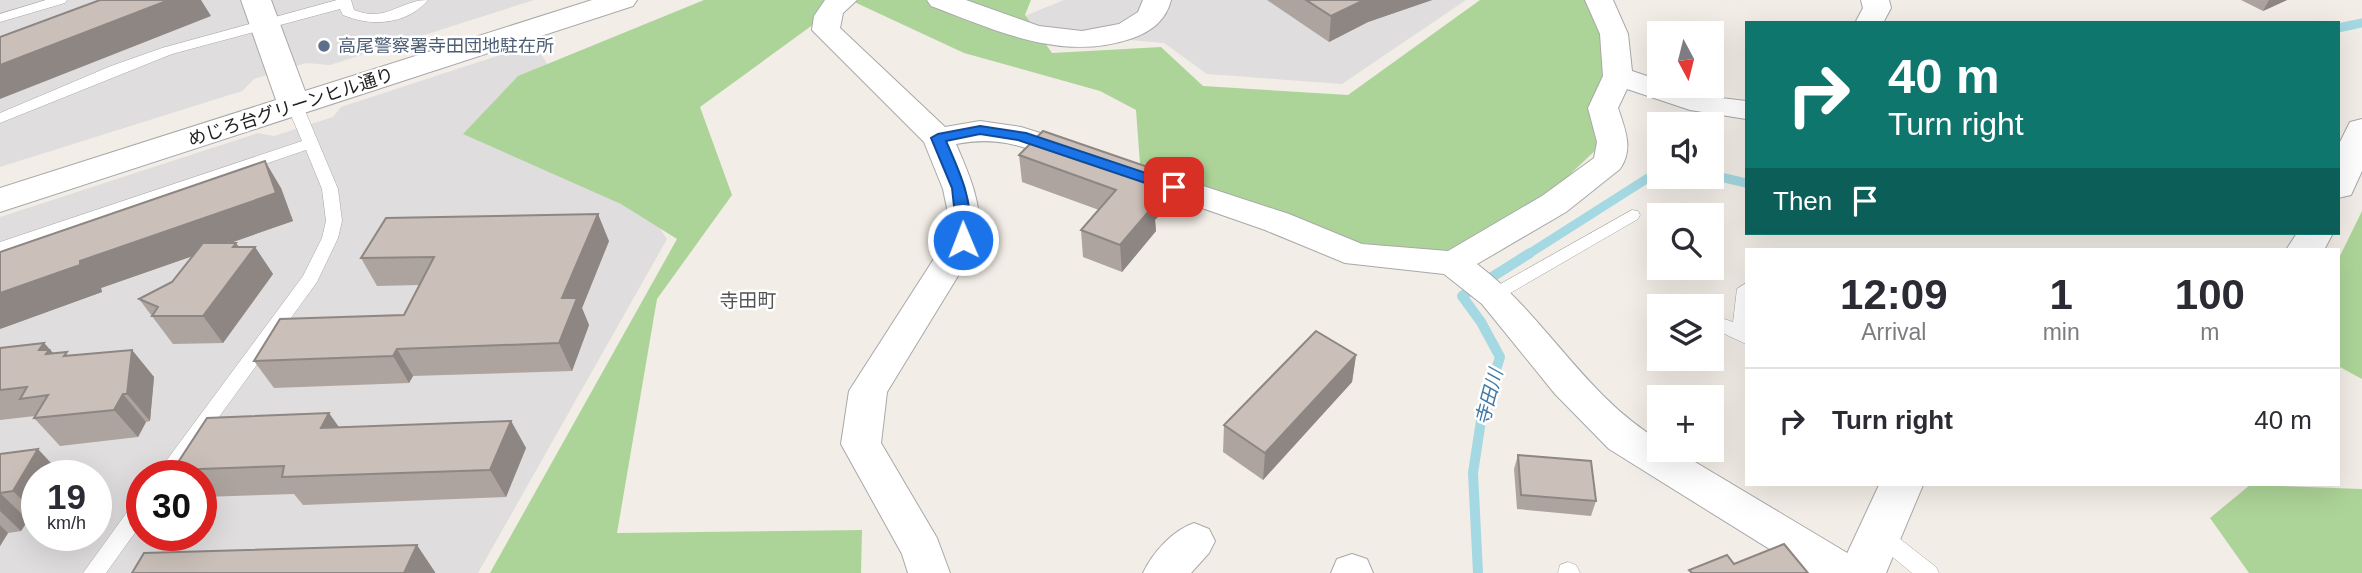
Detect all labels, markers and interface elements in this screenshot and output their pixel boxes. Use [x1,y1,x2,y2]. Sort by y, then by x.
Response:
north arrow [1647,21,1724,98]
map controls [1647,21,1724,462]
place label: 高尾警察署寺田団地駐在所 [338,36,554,56]
marker: 高尾警察署寺田団地駐在所 [316,38,332,54]
icon: right [1773,49,1864,140]
text: 40 m [1888,49,2000,103]
street label: めじろ台グリーンヒル通り [186,64,396,150]
text: Turn right [1888,106,2024,142]
button: sound [1647,112,1724,189]
pin [1144,157,1204,217]
icon: arrive [1155,168,1193,206]
icon: arrive [1846,182,1884,220]
text: Then [1773,186,1832,216]
position arrow [926,203,1000,277]
button: search [1647,203,1724,280]
text: 12:09 [1840,271,1948,318]
text: 1 [2049,271,2073,318]
text: 100 [2175,271,2245,318]
district label: 寺田町 [719,290,777,311]
button: layers [1647,294,1724,371]
text: Arrival [1861,319,1926,345]
text: min [2043,319,2080,345]
text: m [2200,319,2219,345]
water label: 寺田川 [1471,365,1507,427]
button: + [1647,385,1724,462]
icon: right [1773,402,1811,440]
text: Turn right [1832,405,1953,435]
text: 40 m [2254,405,2312,435]
speed limit sign: 30 [126,460,217,551]
text: 19 [47,477,86,516]
text: km/h [47,513,86,533]

